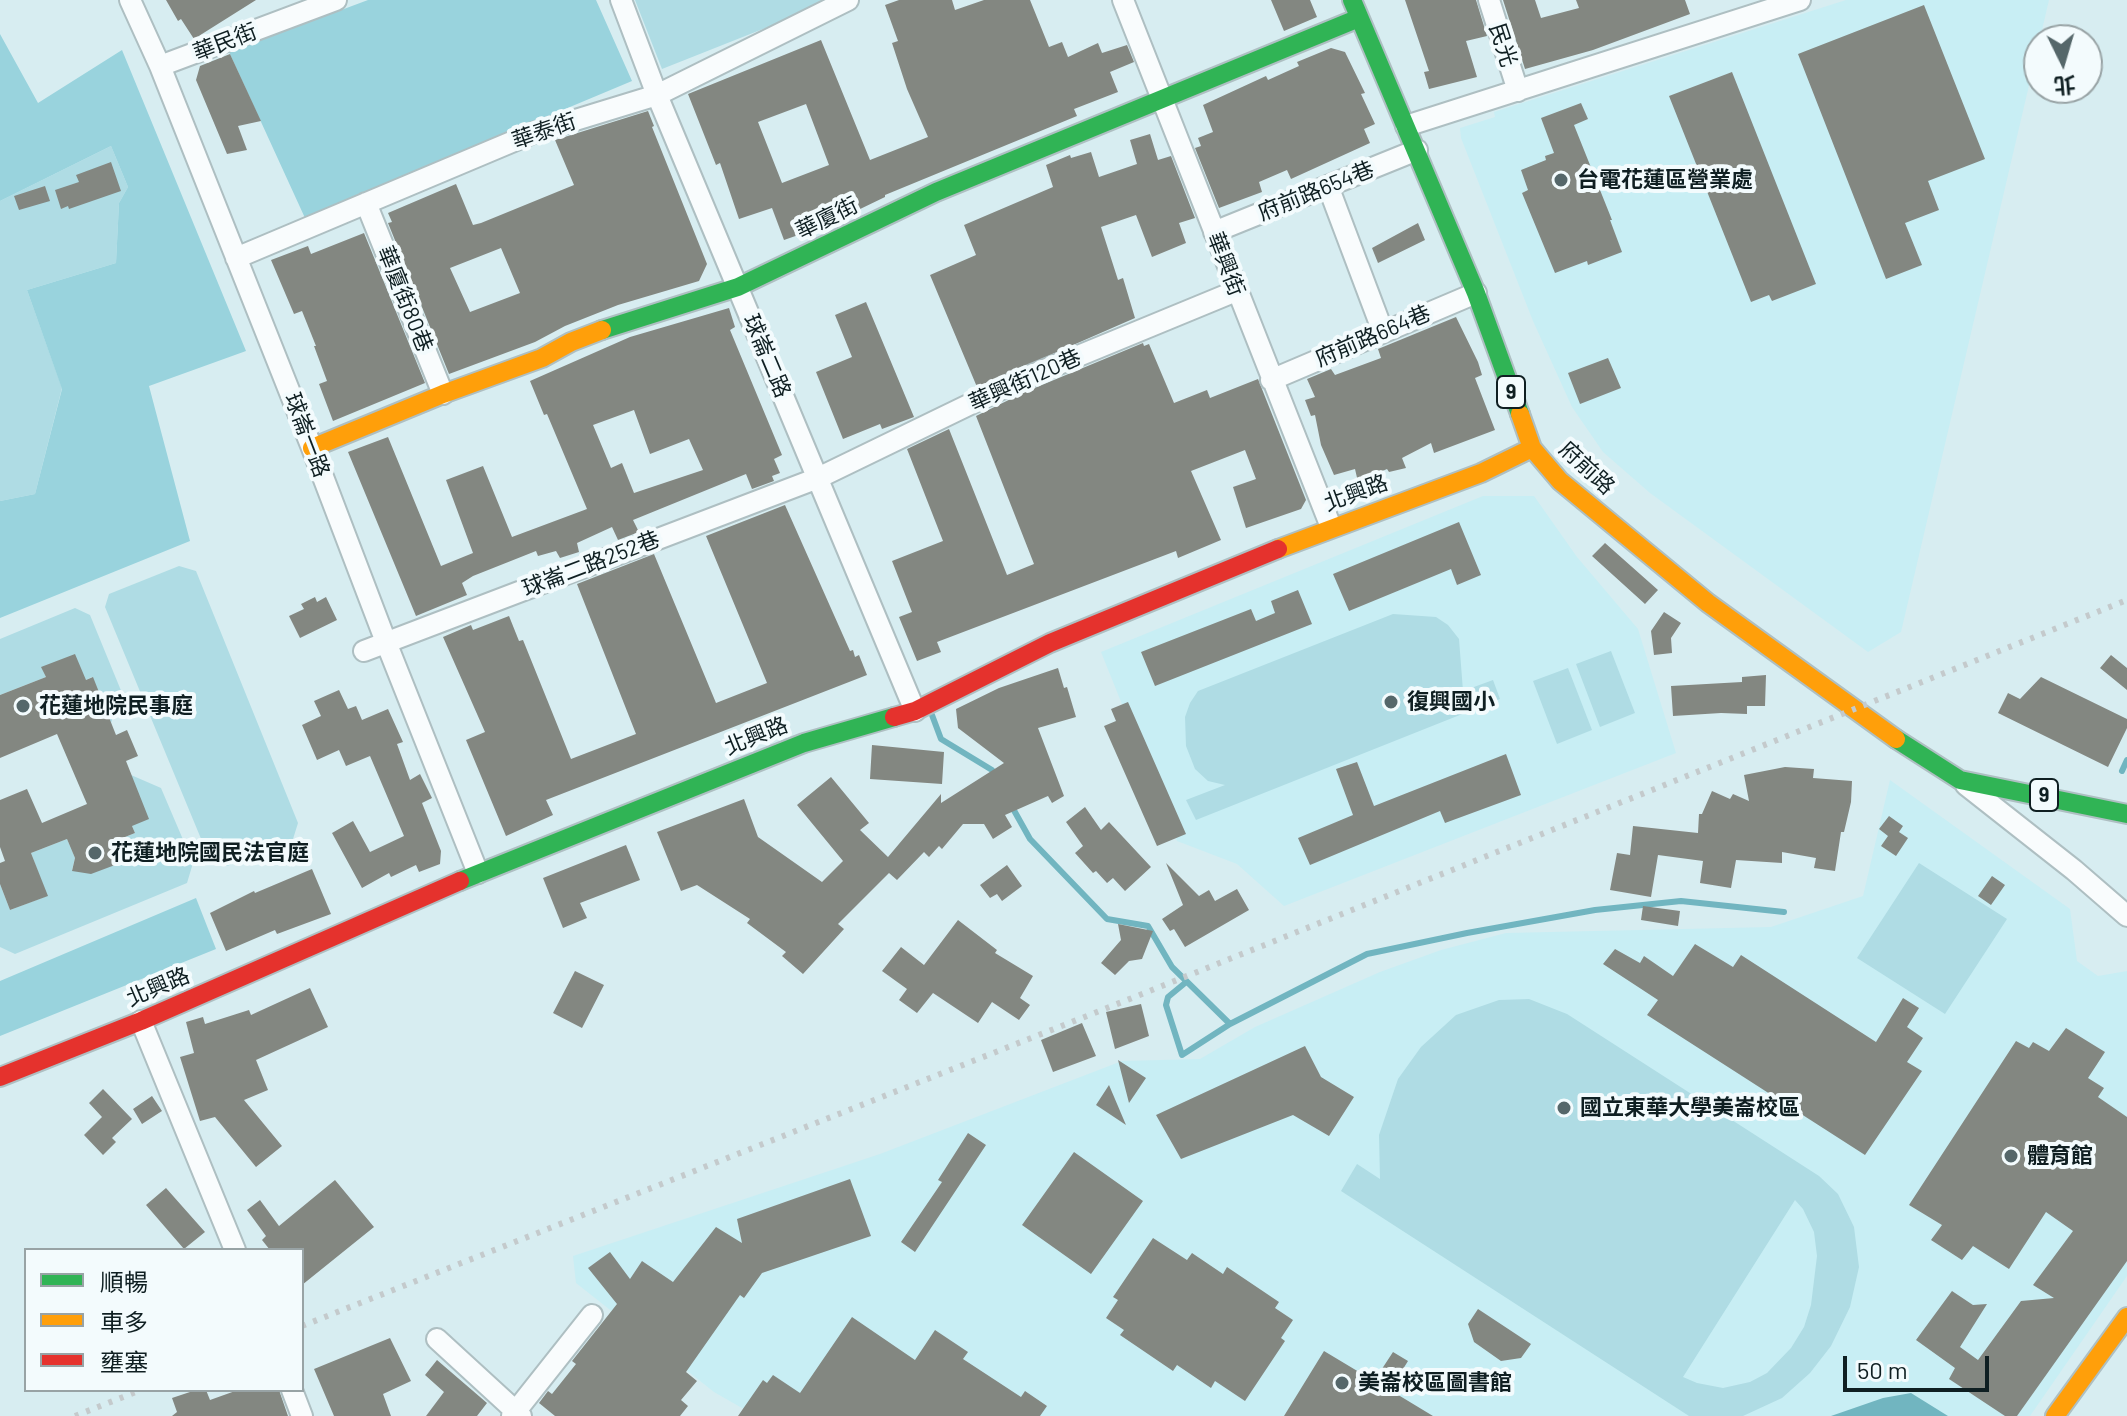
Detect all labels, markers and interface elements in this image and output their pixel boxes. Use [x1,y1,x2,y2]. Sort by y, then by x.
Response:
street label: 華民街 [189,18,261,66]
street label: 民光 [1484,20,1522,70]
north arrow [2023,24,2103,104]
text: 北 [2053,72,2077,100]
street label: 華泰街 [509,108,579,154]
street label: 府前路654巷 [1254,156,1378,226]
place label: 台電花蓮區營業處 [1577,167,1753,193]
marker: 台電花蓮區營業處 [1552,171,1570,189]
street label: 華廈街 [792,192,862,244]
street label: 華興街 [1202,228,1250,300]
street label: 華廈街80巷 [372,242,438,356]
street label: 府前路664巷 [1311,300,1435,372]
street label: 球崙二路 [738,310,796,402]
street label: 華興街120巷 [965,344,1085,416]
road number: 9 [1497,376,1525,408]
street label: 球崙一路 [279,389,335,481]
street label: 府前路 [1554,436,1620,500]
street label: 北興路 [1320,469,1392,517]
street label: 球崙二路252巷 [519,526,663,602]
place label: 復興國小 [1407,689,1495,715]
place label: 花蓮地院民事庭 [39,693,193,719]
marker: 復興國小 [1382,693,1400,711]
marker: 花蓮地院民事庭 [14,697,32,715]
street label: 北興路 [720,711,792,761]
road number: 9 [2030,779,2058,811]
place label: 花蓮地院國民法官庭 [111,840,309,866]
marker: 花蓮地院國民法官庭 [86,844,104,862]
street label: 北興路 [122,962,194,1012]
place label: 國立東華大學美崙校區 [1580,1095,1800,1121]
marker: 國立東華大學美崙校區 [1555,1099,1573,1117]
place label: 體育館 [2027,1143,2093,1169]
marker: 體育館 [2002,1147,2020,1165]
legend [24,1248,304,1392]
text: 順暢 [100,1267,148,1296]
text: 車多 [100,1307,148,1336]
scale bar [1847,1340,1993,1390]
text: 壅塞 [100,1347,148,1376]
text: 50 m [1857,1355,1908,1384]
place label: 美崙校區圖書館 [1358,1370,1512,1396]
marker: 美崙校區圖書館 [1333,1374,1351,1392]

